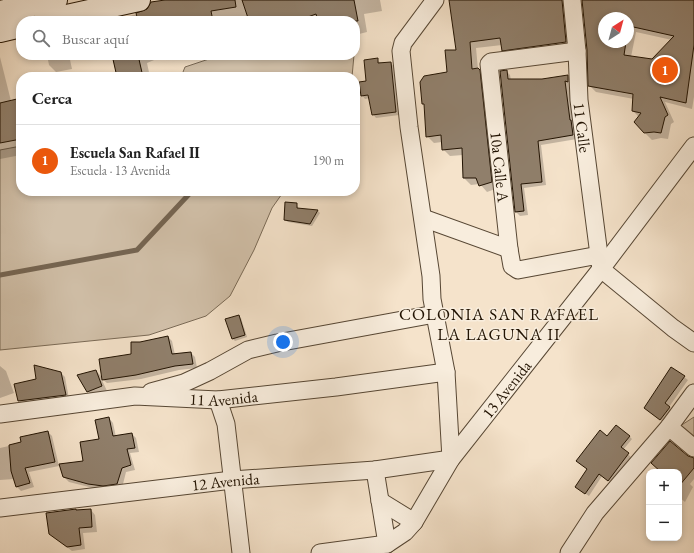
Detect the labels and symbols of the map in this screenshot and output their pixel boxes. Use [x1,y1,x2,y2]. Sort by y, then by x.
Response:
north arrow [598,12,634,48]
pin: 1 [652,55,678,85]
street label: 11 Calle [569,101,596,154]
street label: 10a Calle A [486,130,514,204]
district label: COLONIA SAN RAFAEL LA LAGUNA II [399,303,599,345]
your location [273,332,293,352]
street label: 13 Avenida [477,355,536,422]
street label: 11 Avenida [189,385,259,411]
street label: 12 Avenida [190,468,261,495]

